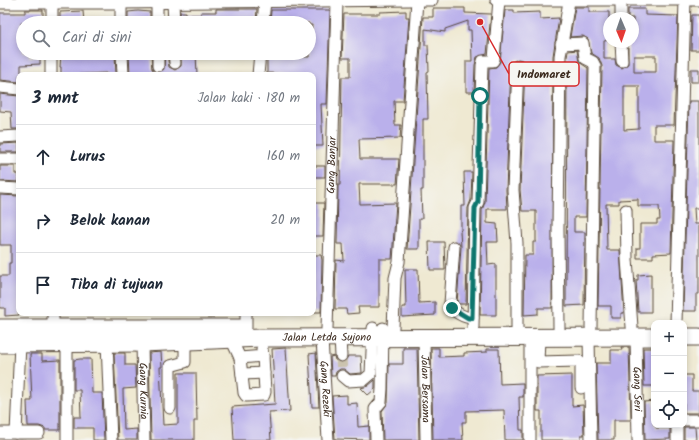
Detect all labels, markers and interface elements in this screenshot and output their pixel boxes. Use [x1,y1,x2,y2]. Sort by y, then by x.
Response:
north arrow [603,12,639,48]
search box [16,16,316,60]
text: Cari di sini [62,26,131,50]
icon: search [30,27,52,49]
callout: Indomaret [509,62,579,86]
text: Indomaret [517,65,572,84]
text: 3 mnt [32,85,79,112]
route start [471,87,489,105]
text: Jalan kaki · 180 m [198,88,300,109]
street label: Gang Banjar [322,135,342,194]
text: Lurus [70,145,105,169]
icon: ahead [32,146,54,168]
text: 160 m [267,146,300,167]
text: Belok kanan [70,209,150,233]
icon: right [32,210,54,232]
text: 20 m [270,210,300,231]
text: Tiba di tujuan [70,273,163,297]
icon: arrive [32,274,54,296]
route end [443,299,461,317]
map controls [651,320,687,428]
button: + [651,320,687,356]
street label: Jalan Letda Sujono [283,329,371,347]
street label: Jalan Bersama [415,355,435,423]
button: − [651,356,687,392]
street label: Gang Rezeki [314,360,336,418]
street label: Gang Kurnia [133,363,153,419]
street label: Gang Seri [628,367,646,412]
button: locate [651,392,687,428]

